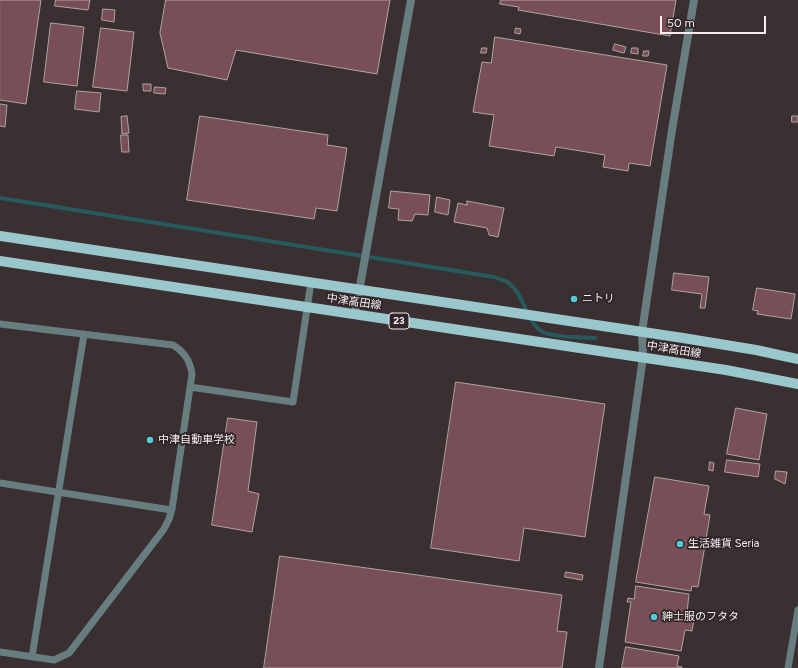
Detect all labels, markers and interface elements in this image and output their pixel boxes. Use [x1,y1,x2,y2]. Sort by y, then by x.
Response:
scale bar [662,8,768,34]
text: 50 m [667,16,695,30]
street label: 中津高田線 [326,292,382,312]
place label: ニトリ [582,292,615,306]
marker: ニトリ [569,294,579,304]
road number: 23 [389,313,409,329]
street label: 中津高田線 [646,339,702,361]
place label: 中津自動車学校 [158,433,235,447]
marker: 中津自動車学校 [145,435,155,445]
place label: 生活雑貨 Seria [688,537,759,551]
marker: 生活雑貨 Seria [675,539,685,549]
place label: 紳士服のフタタ [662,610,739,624]
marker: 紳士服のフタタ [649,612,659,622]

